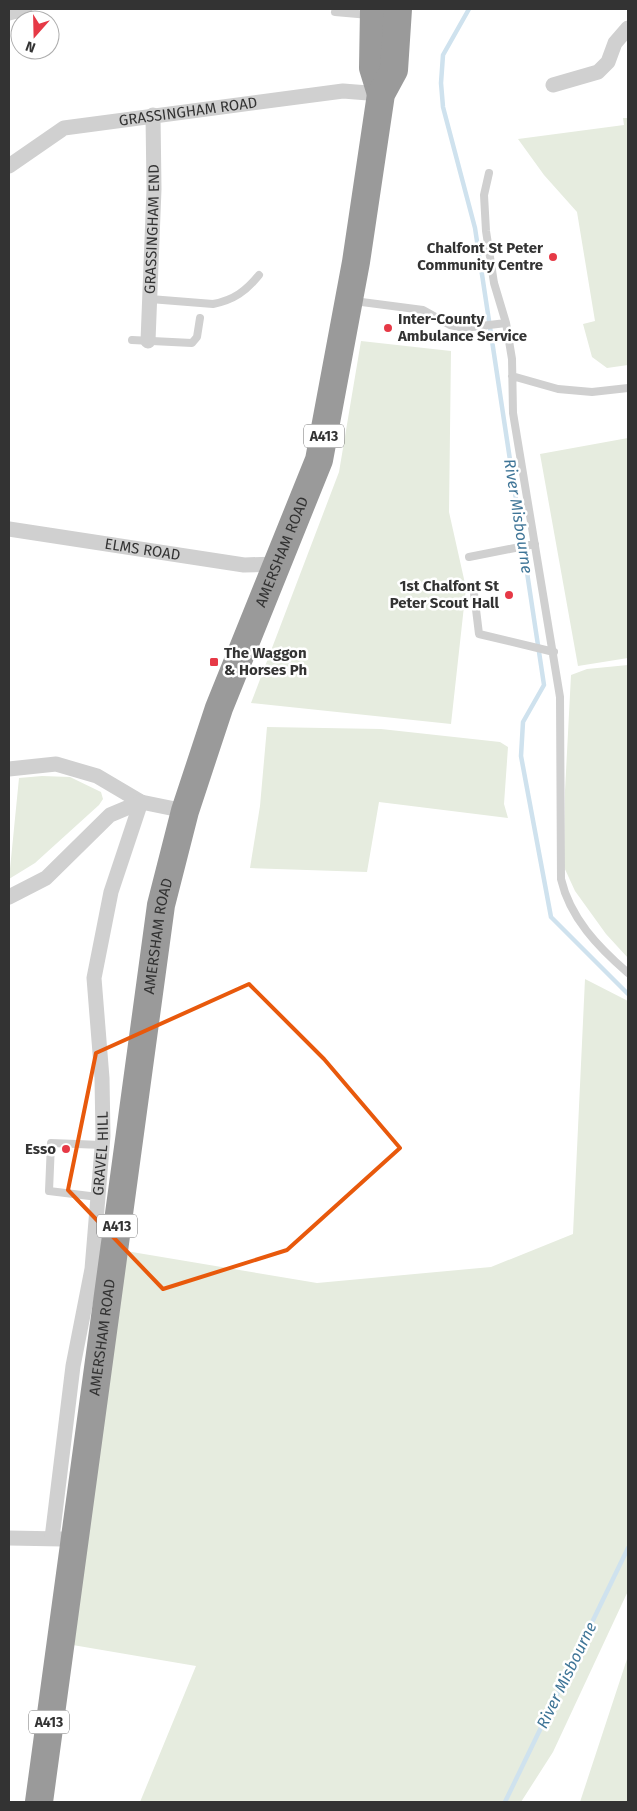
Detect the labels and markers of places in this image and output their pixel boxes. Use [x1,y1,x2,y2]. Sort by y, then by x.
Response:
place label: Chalfont St Peter Community Centre [417,239,544,274]
marker: Chalfont St Peter Community Centre [547,251,559,263]
place label: Inter-County Ambulance Service [397,310,527,345]
marker: Inter-County Ambulance Service [382,322,394,334]
place label: 1st Chalfont St Peter Scout Hall [390,577,500,612]
marker: 1st Chalfont St Peter Scout Hall [503,589,515,601]
place label: The Waggon & Horses Ph [224,644,307,679]
marker: The Waggon & Horses Ph [208,656,220,668]
place label: Esso [25,1140,56,1158]
marker: Esso [60,1143,72,1155]

